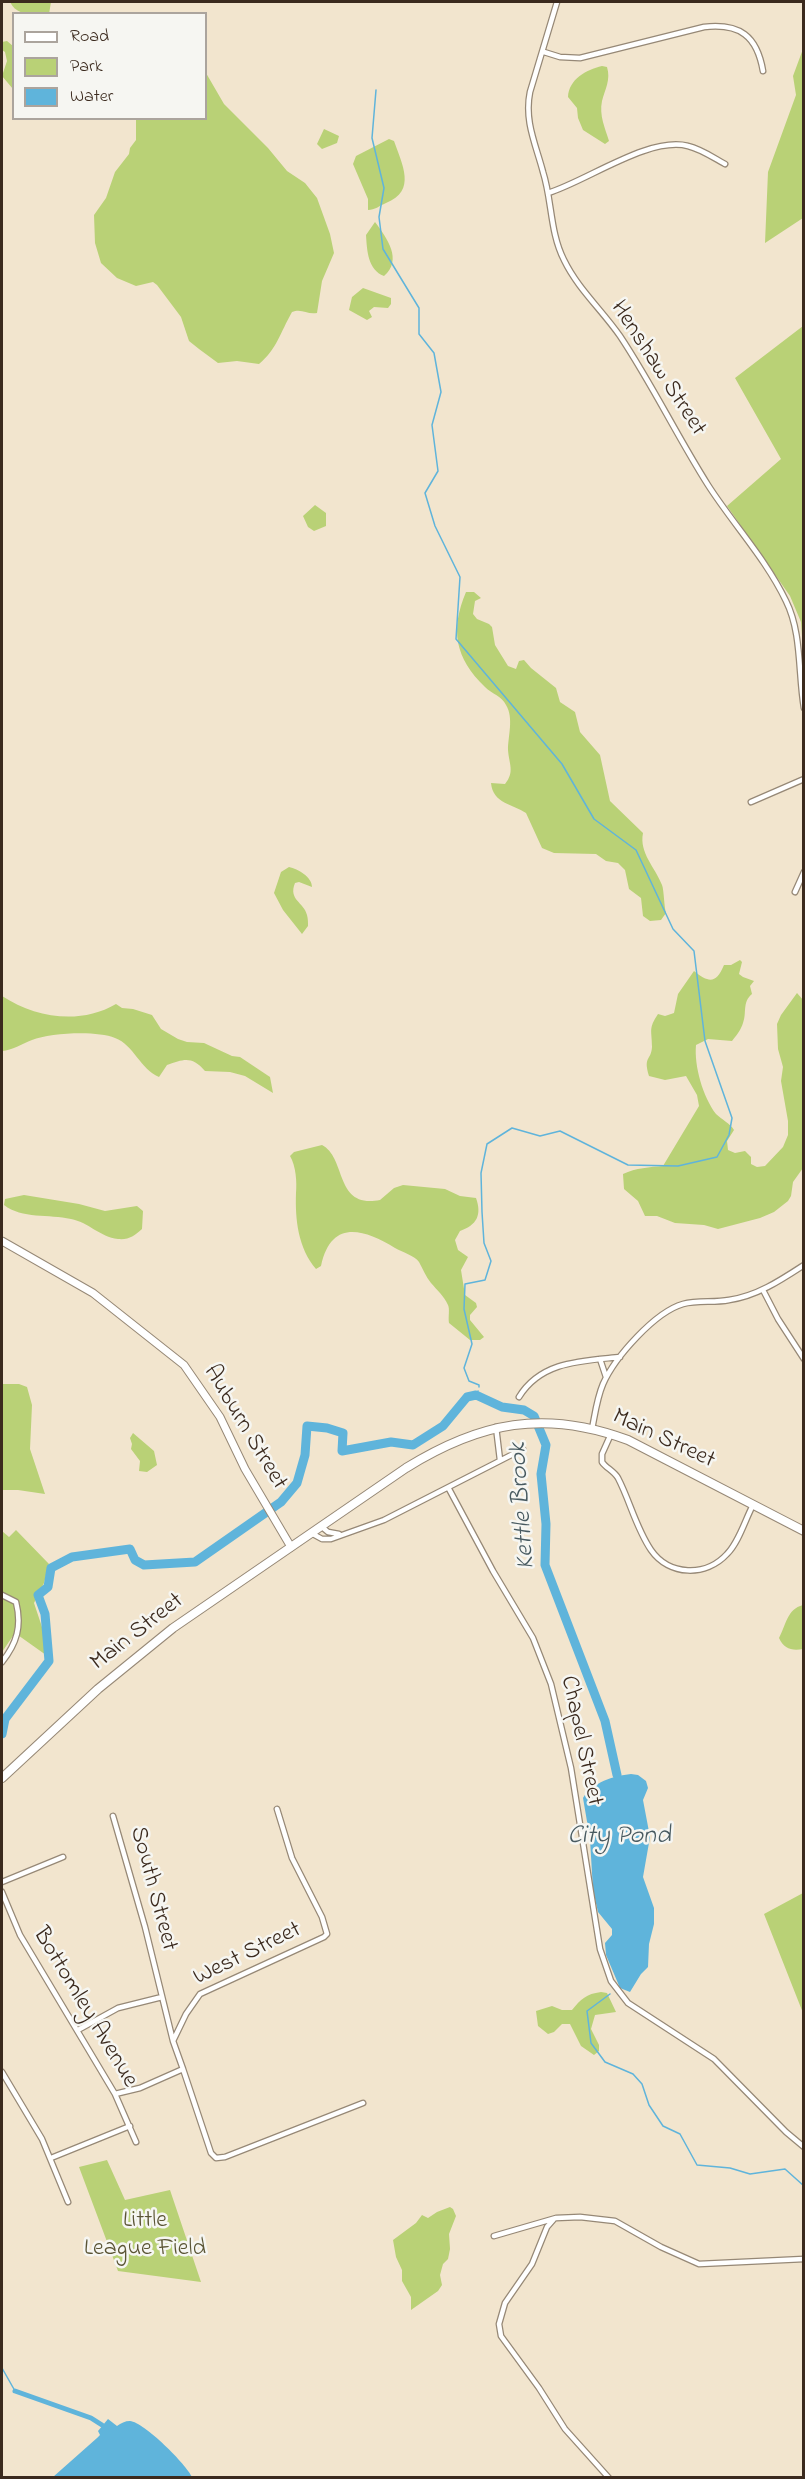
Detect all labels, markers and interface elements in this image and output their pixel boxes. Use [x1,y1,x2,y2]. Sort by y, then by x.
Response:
legend [12,12,207,120]
text: Road [70,24,109,50]
text: Park [70,54,103,80]
text: Water [70,84,113,110]
street label: Henshaw Street [603,296,711,442]
street label: Auburn Street [195,1360,293,1496]
street label: Main Street [607,1404,719,1476]
water label: Kettle Brook [504,1441,544,1571]
street label: Main Street [86,1588,190,1678]
street label: Chapel Street [552,1674,608,1808]
water label: City Pond [567,1822,671,1854]
street label: South Street [122,1824,182,1954]
street label: West Street [190,1917,306,1993]
street label: Bottomley Avenue [25,1923,143,2093]
park label: Little League Field [84,2208,206,2264]

